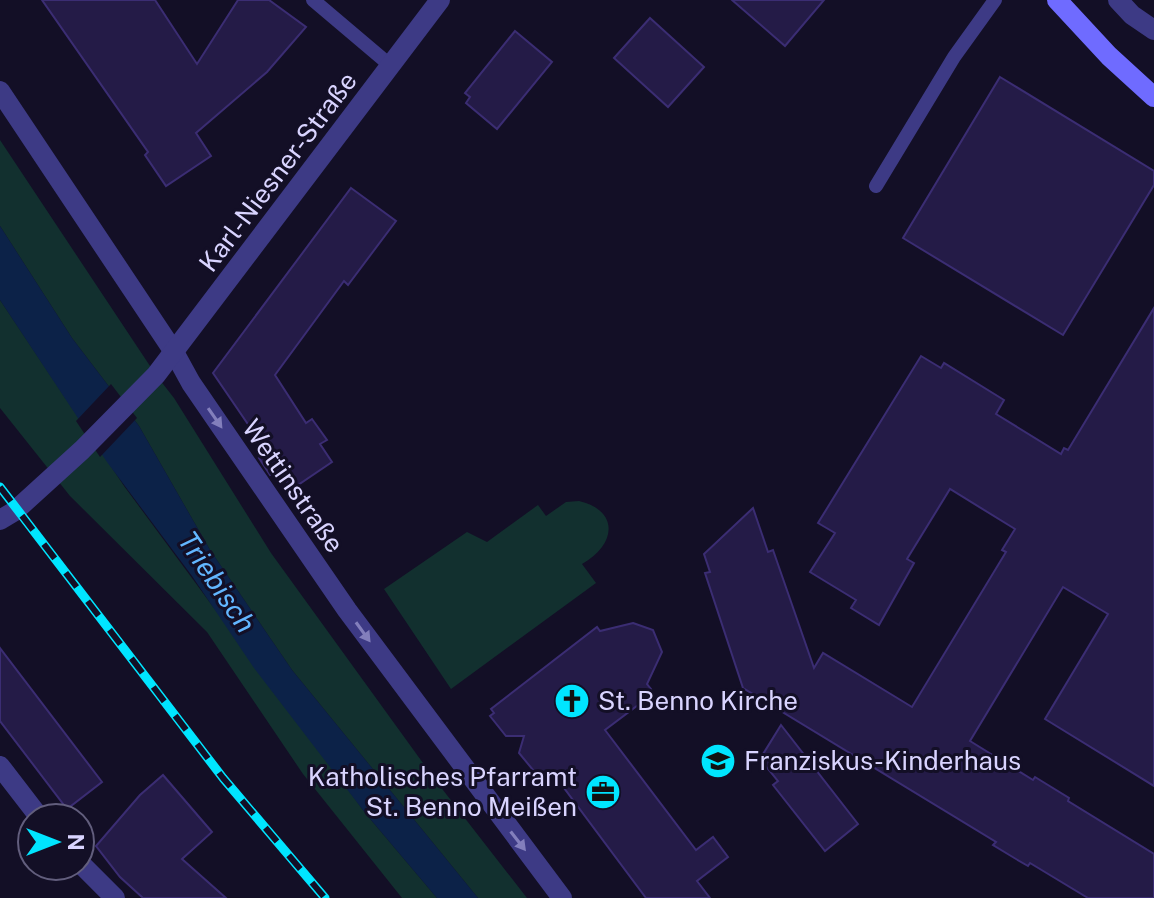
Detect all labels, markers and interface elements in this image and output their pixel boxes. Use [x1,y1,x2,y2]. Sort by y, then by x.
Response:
street label: Karl-Niesner-Straße [192,66,363,278]
one-way arrow [207,408,222,429]
street label: Wettinstraße [236,413,351,558]
water label: Triebisch [172,525,263,639]
one-way arrow [355,622,371,642]
church icon: St. Benno Kirche [553,682,591,720]
place label: St. Benno Kirche [598,685,798,716]
school or university icon: Franziskus-Kinderhaus [699,742,737,780]
place label: Franziskus-Kinderhaus [744,745,1021,776]
place label: Katholisches Pfarramt St. Benno Meißen [308,761,577,822]
office icon: Katholisches Pfarramt St. Benno Meißen [584,773,622,811]
north arrow [16,802,96,882]
one-way arrow [509,831,525,851]
text: N [63,833,89,851]

